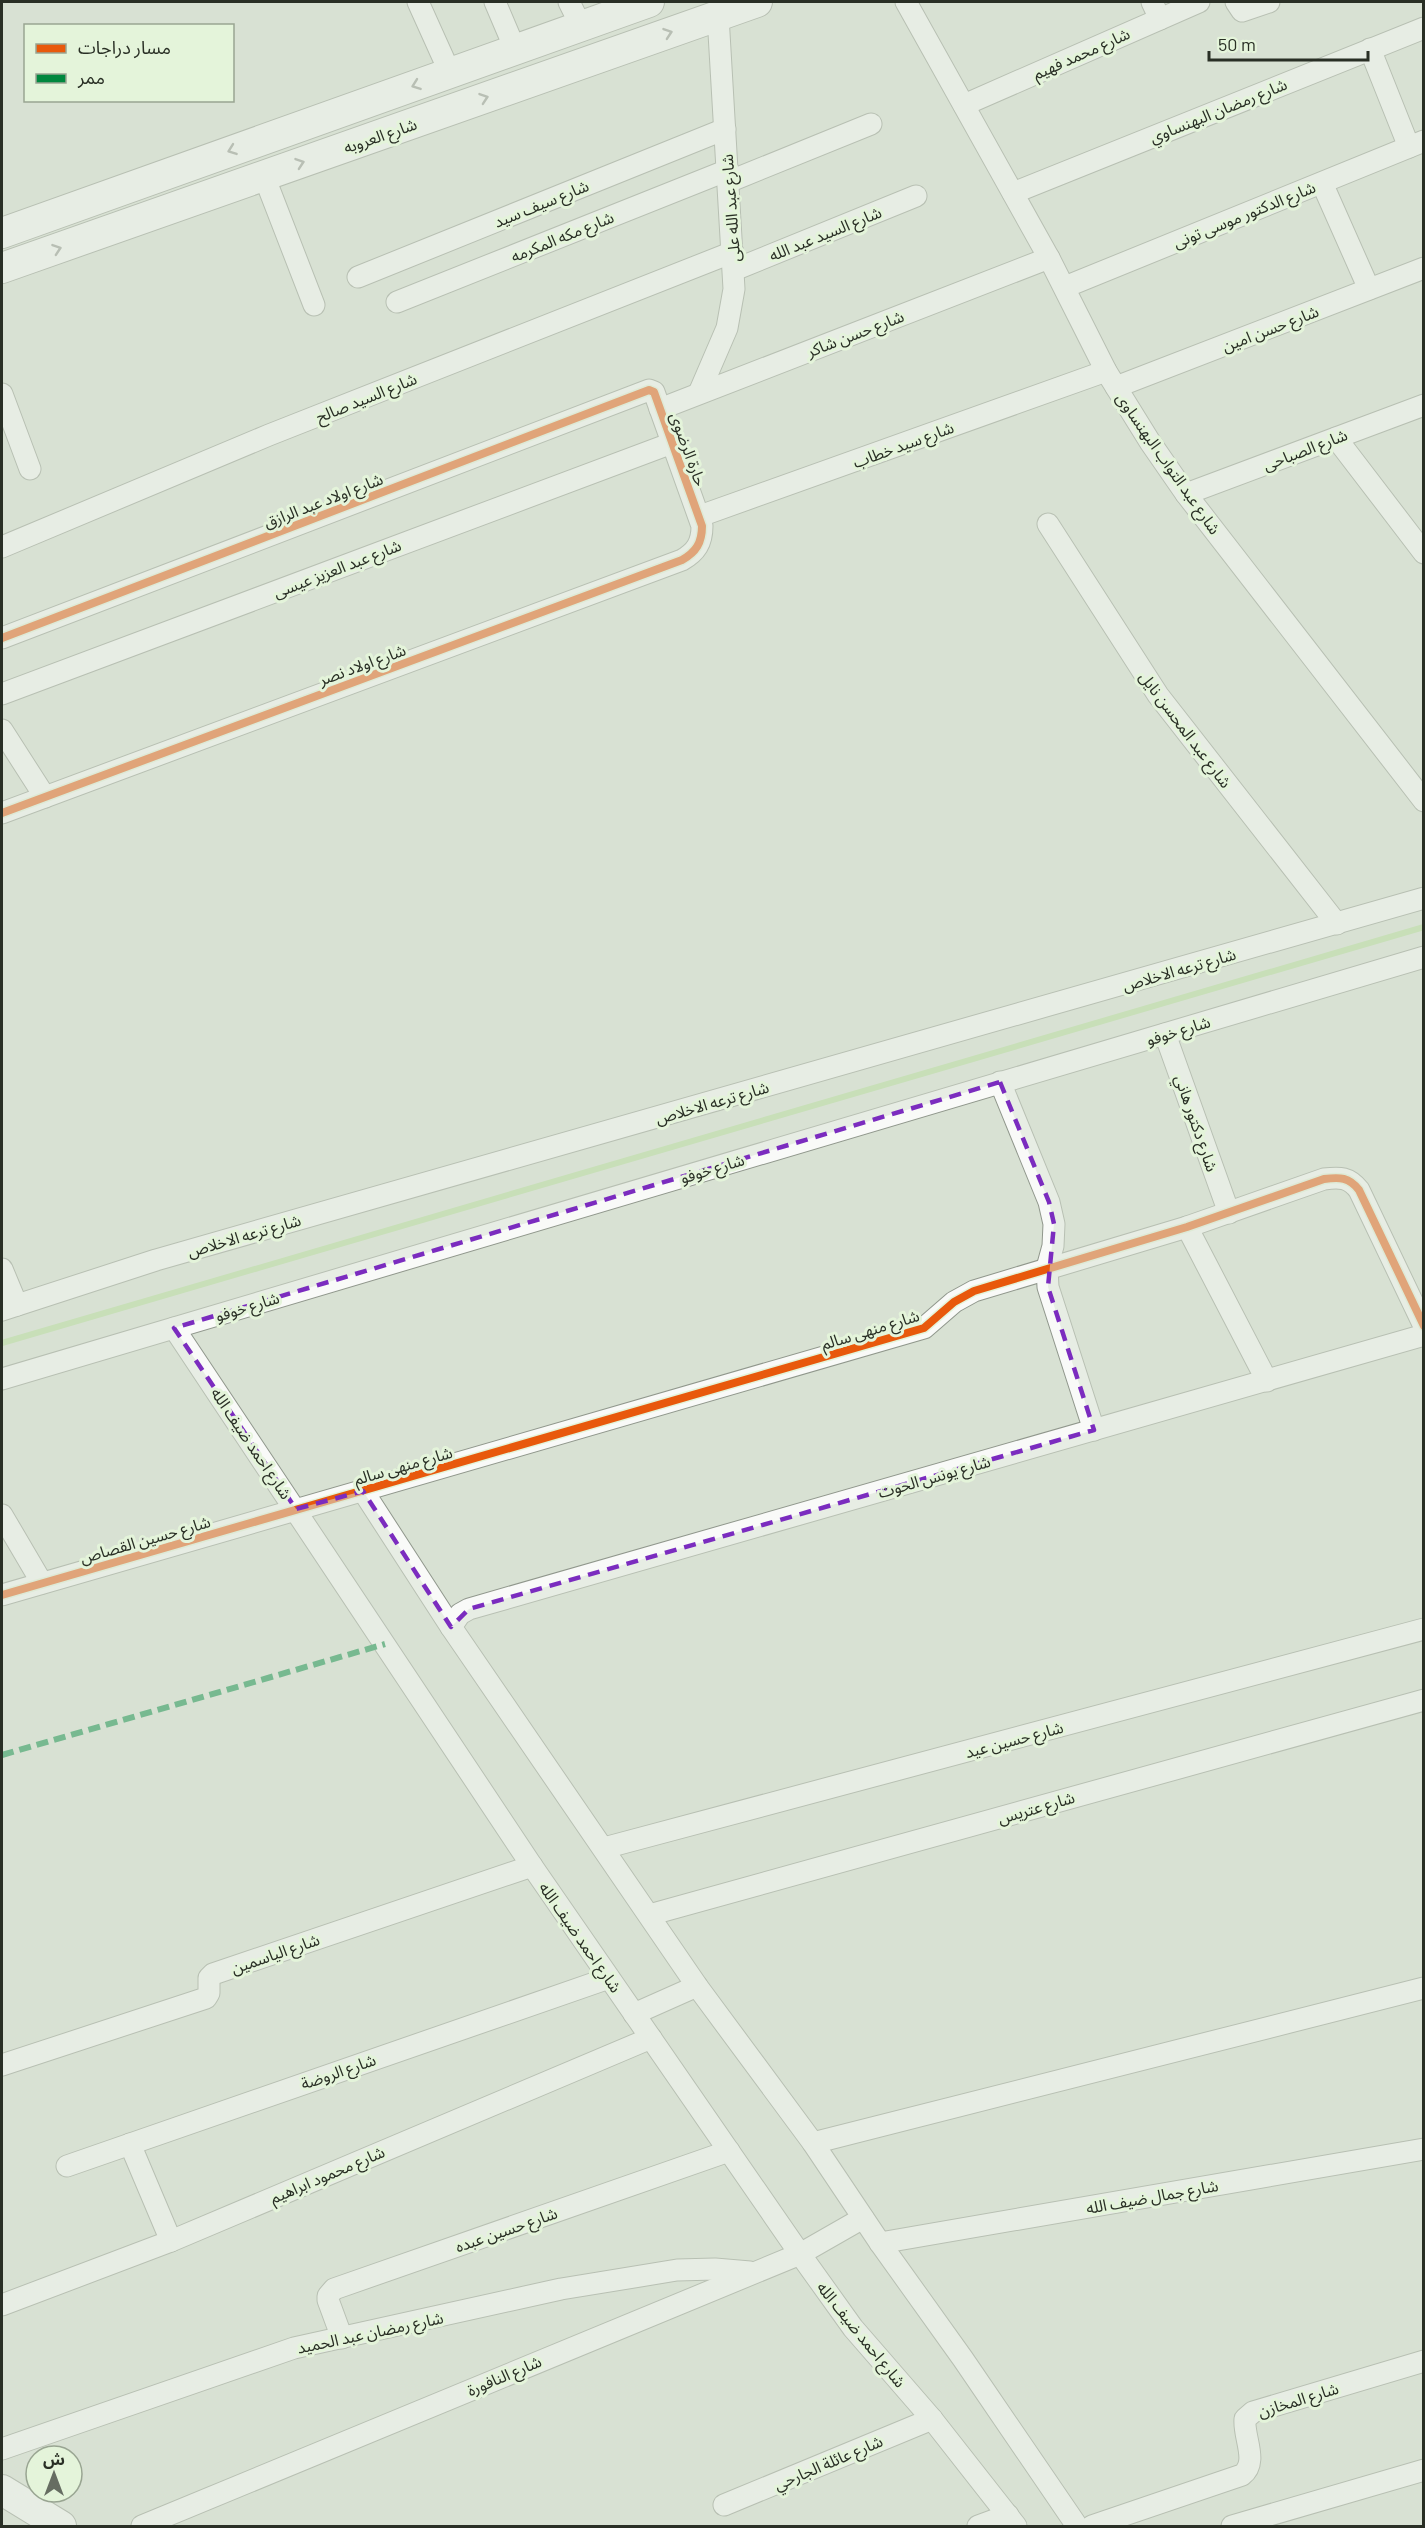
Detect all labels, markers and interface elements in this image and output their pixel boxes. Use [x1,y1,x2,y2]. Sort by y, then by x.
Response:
street label: شارع محمد فهيم [1030,23,1134,87]
legend [24,24,234,102]
scale bar [1209,24,1368,62]
one-way arrow [662,28,673,41]
text: 50 m [1218,33,1256,55]
text: مسار دراجات [78,36,171,59]
text: ممر [77,66,105,89]
street label: شارع رمضان البهنساوي [1146,74,1291,150]
one-way arrow [411,77,422,90]
one-way arrow [478,93,489,106]
street label: شارع العروبه [341,114,420,160]
one-way arrow [227,143,238,156]
street label: شارع عبد الله على [717,153,747,263]
one-way arrow [294,158,305,171]
street label: شارع سيف سيد [491,175,593,234]
street label: شارع الدكتور موسى تونى [1170,177,1319,255]
street label: شارع السيد عبد الله [766,202,885,268]
street label: شارع مكه المكرمه [508,207,618,269]
one-way arrow [51,243,62,256]
street label: شارع حسن امين [1219,301,1323,359]
street label: شارع حسن شاكر [803,306,908,364]
street label: شارع السيد صالح [313,368,421,430]
street label: شارع عبد التواب البهنساوى [1110,388,1225,540]
street label: حارة الرضوى [666,410,711,489]
street label: شارع سيد خطاب [850,417,957,475]
street label: شارع الصباحى [1260,424,1351,478]
street label: شارع اولاد عبد الرازق [261,469,387,535]
street label: شارع عبد العزيز عيسى [270,535,405,605]
street label: شارع اولاد نصر [315,639,410,693]
street label: شارع عبد المحسن نايل [1133,667,1236,793]
street label: شارع ترعه الاخلاص [1120,944,1239,998]
street label: شارع خوفو [1144,1011,1214,1053]
street label: شارع دكتور هاني [1168,1072,1222,1175]
street label: شارع ترعه الاخلاص [653,1077,772,1131]
street label: شارع خوفو [678,1149,748,1191]
street label: شارع ترعه الاخلاص [185,1210,304,1264]
street label: شارع خوفو [213,1287,283,1329]
street label: شارع منهى سالم [819,1305,923,1357]
street label: شارع احمد ضيف الله [204,1384,296,1505]
street label: شارع منهى سالم [351,1442,456,1492]
street label: شارع يونس الحوت [876,1451,994,1505]
street label: شارع حسين القصاص [78,1511,214,1571]
street label: شارع حسين عيد [963,1717,1066,1765]
street label: شارع عتريس [995,1787,1078,1831]
street label: شارع احمد ضيف الله [533,1878,626,1998]
street label: شارع الياسمين [228,1929,323,1981]
street label: شارع الروضة [298,2049,379,2096]
street label: شارع محمود ابراهيم [267,2141,389,2210]
street label: شارع جمال ضيف الله [1084,2175,1220,2221]
street label: شارع حسين عبده [452,2203,561,2259]
street label: شارع احمد ضيف الله [811,2277,910,2393]
street label: شارع رمضان عبد الحميد [295,2307,446,2361]
street label: شارع النافورة [464,2351,546,2403]
street label: شارع المخازن [1255,2378,1342,2424]
street label: شارع عائلة الجارحي [771,2431,887,2497]
north arrow [24,2444,84,2504]
text: ش [43,2449,65,2469]

